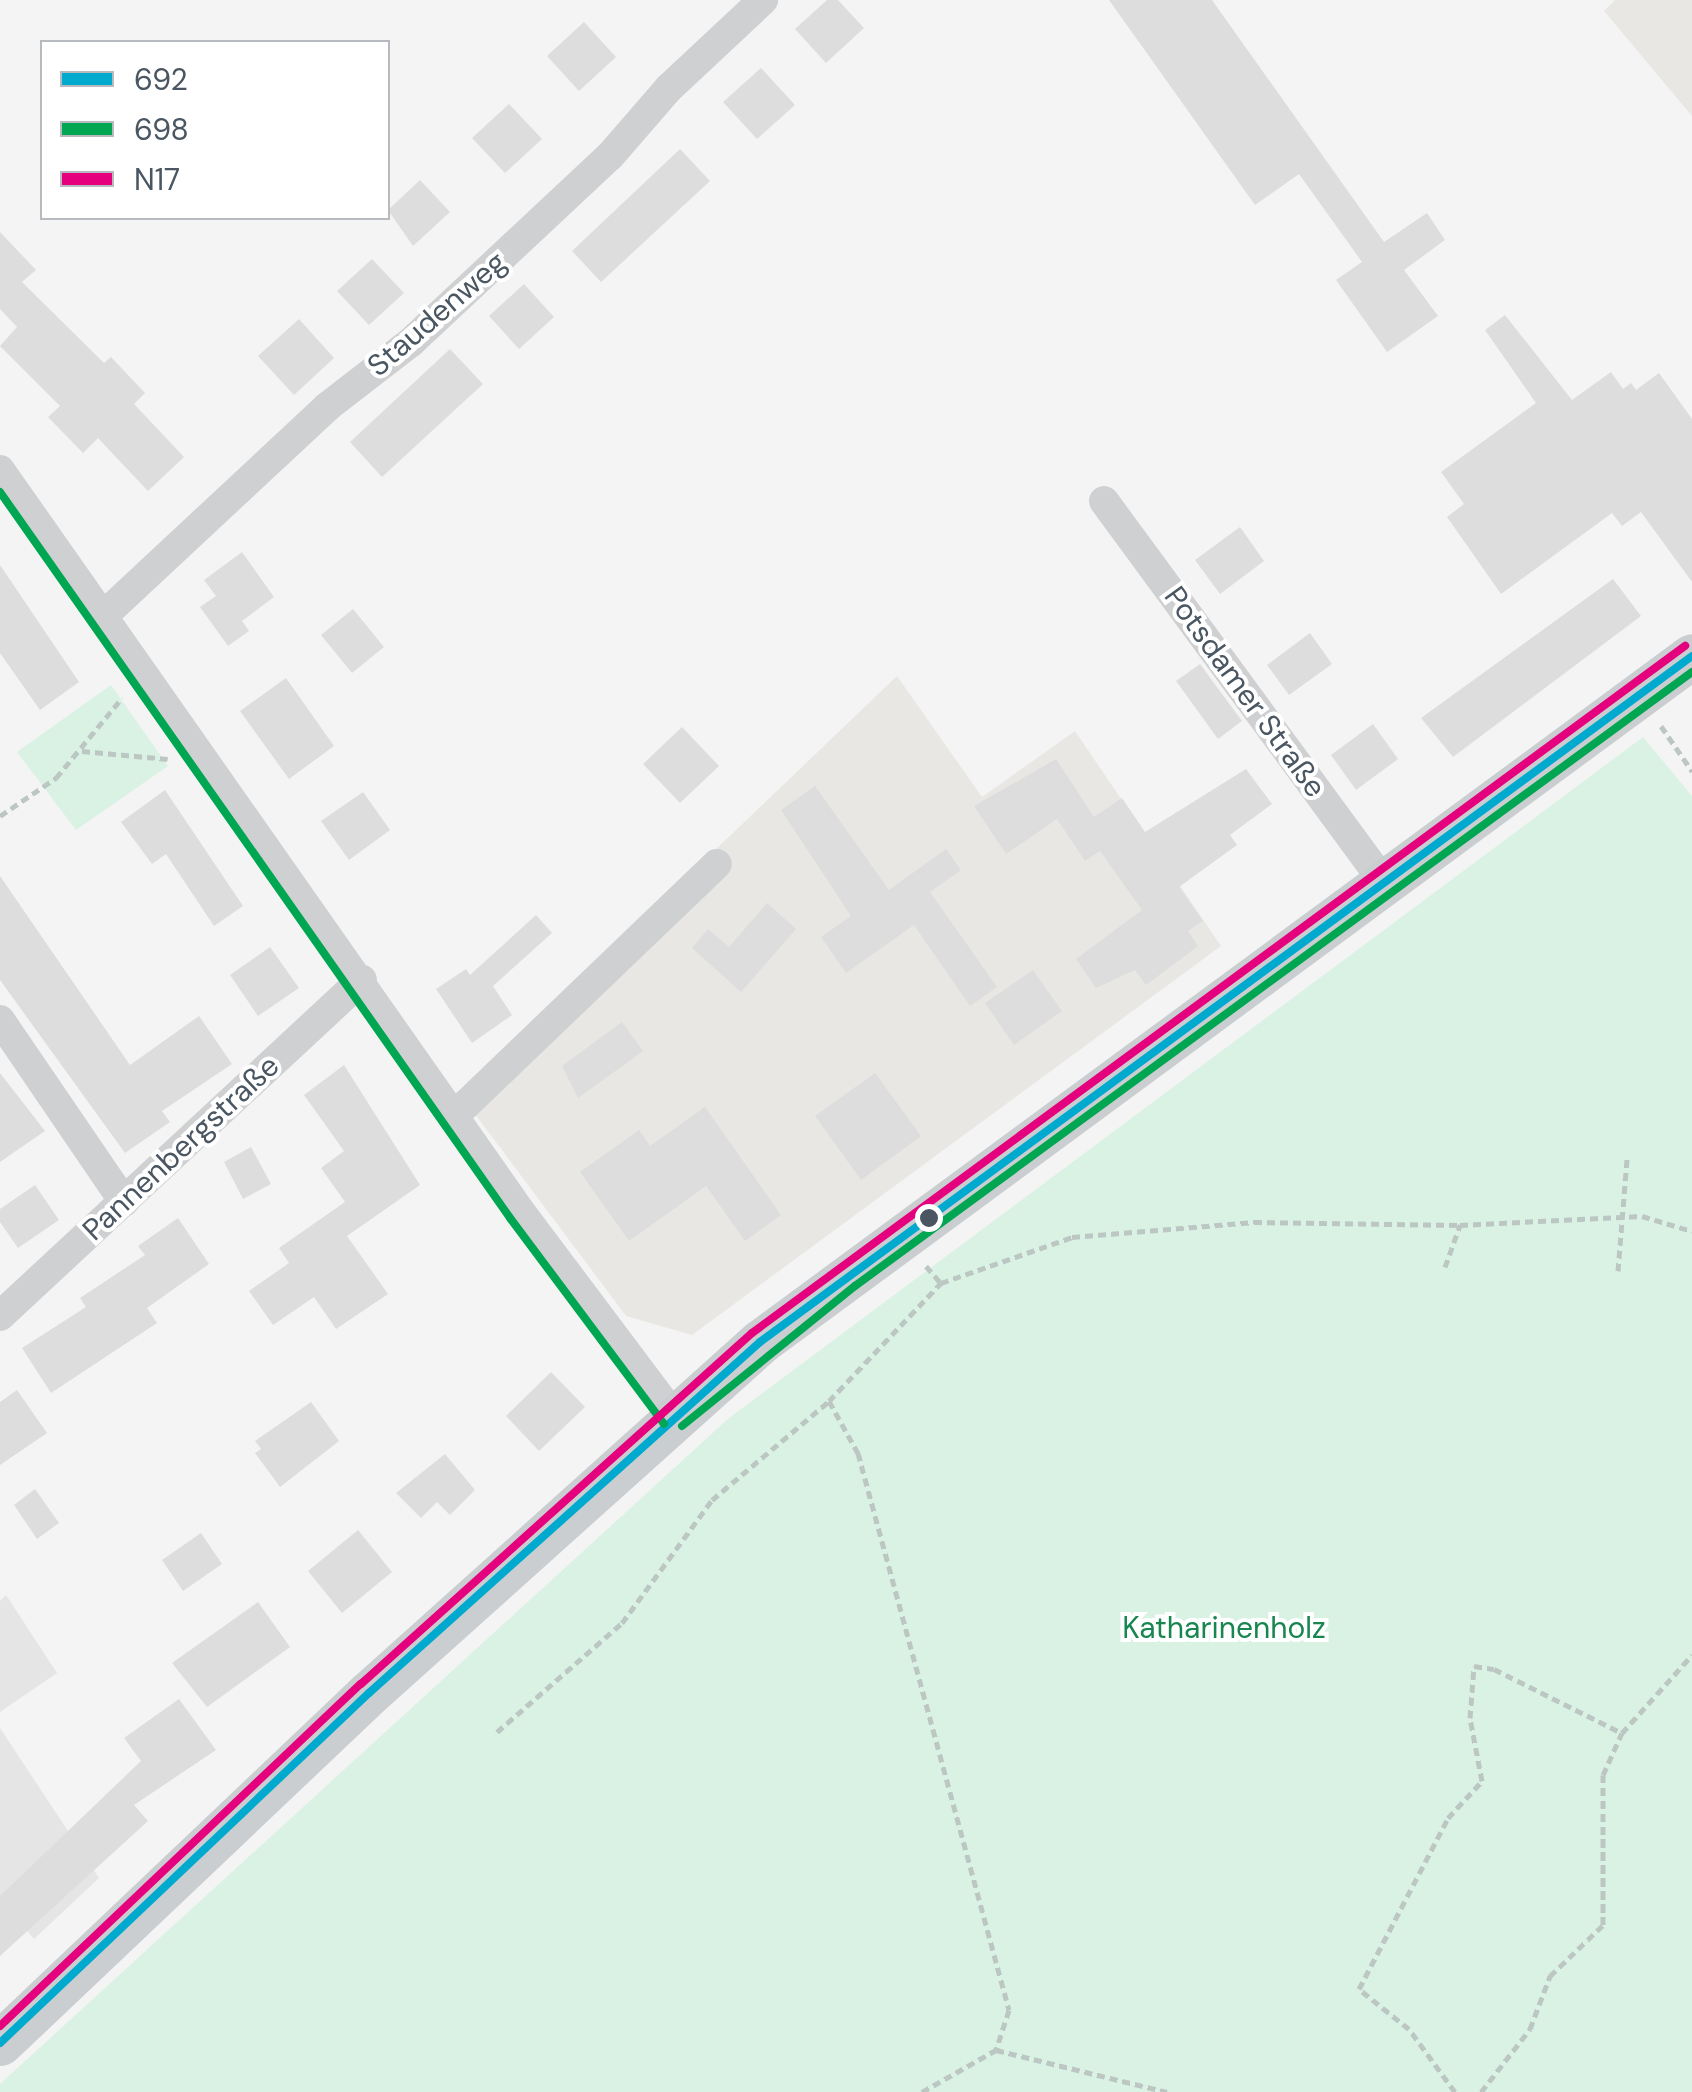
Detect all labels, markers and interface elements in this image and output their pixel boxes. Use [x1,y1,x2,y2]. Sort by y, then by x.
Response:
legend [40,40,390,220]
text: 692 [134,60,188,99]
text: 698 [134,110,189,149]
text: N17 [134,160,180,199]
street label: Staudenweg [360,244,514,384]
street label: Potsdamer Straße [1157,580,1333,804]
street label: Pannenbergstraße [75,1048,287,1248]
unlabelled marker [919,1208,939,1228]
park label: Katharinenholz [1122,1610,1326,1646]

